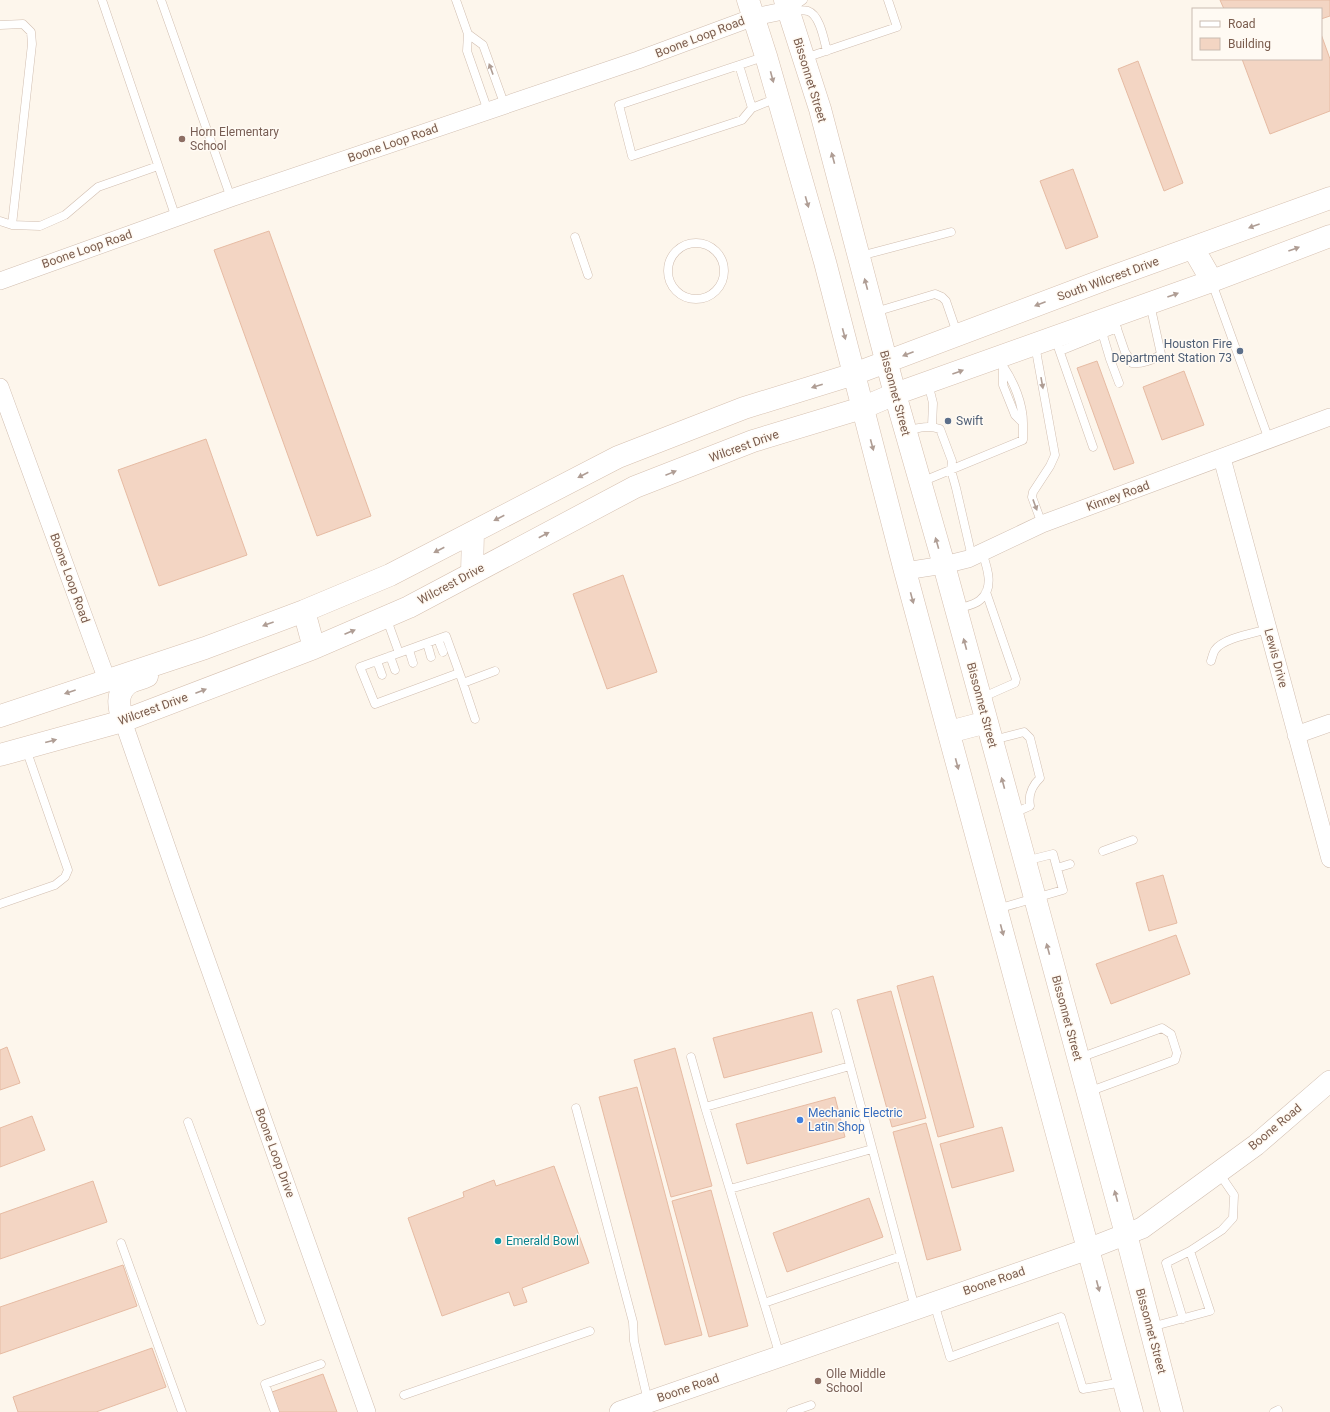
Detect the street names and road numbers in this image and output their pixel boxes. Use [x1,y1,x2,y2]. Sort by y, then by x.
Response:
street label: Boone Loop Road [653,14,747,60]
street label: Bissonnet Street [790,36,830,124]
street label: Boone Loop Road [346,121,440,165]
street label: Boone Loop Road [40,227,134,271]
street label: South Wilcrest Drive [1055,254,1161,304]
street label: Bissonnet Street [877,349,913,437]
street label: Wilcrest Drive [707,427,781,465]
street label: Kinney Road [1085,478,1151,514]
street label: Boone Loop Road [47,531,93,625]
street label: Wilcrest Drive [415,561,487,607]
street label: Lewis Drive [1261,627,1291,689]
street label: Bissonnet Street [964,661,1000,749]
street label: Wilcrest Drive [116,690,190,728]
street label: Bissonnet Street [1049,974,1085,1062]
street label: Boone Road [1246,1101,1304,1153]
street label: Boone Loop Drive [252,1106,298,1200]
street label: Boone Road [961,1264,1027,1298]
street label: Bissonnet Street [1133,1287,1169,1375]
street label: Boone Road [655,1371,721,1405]

